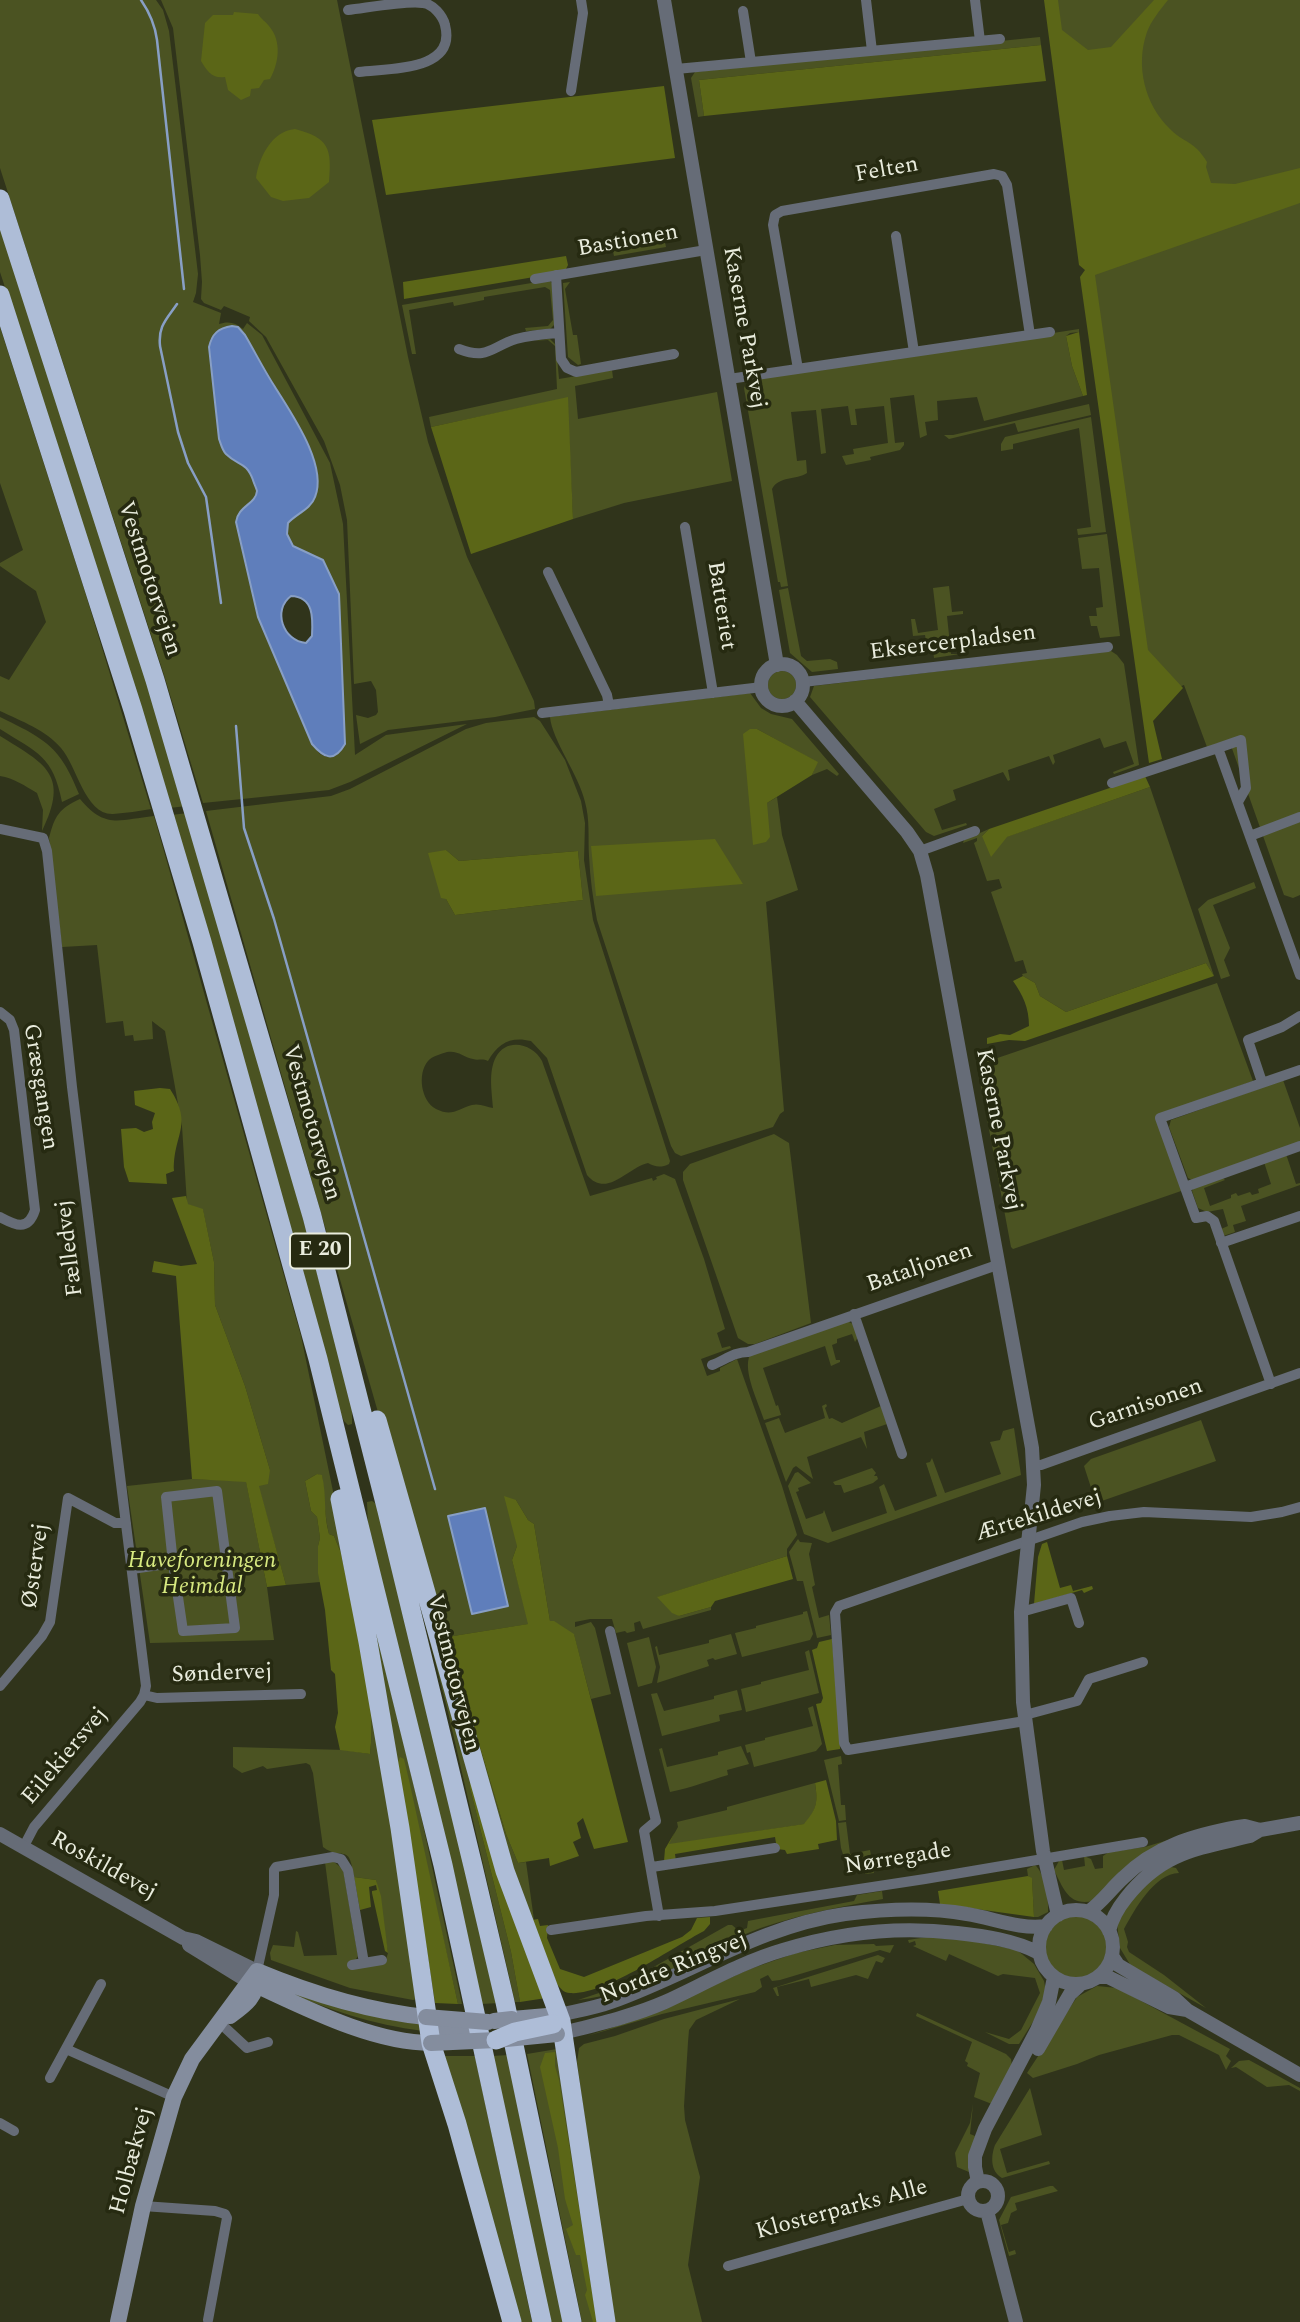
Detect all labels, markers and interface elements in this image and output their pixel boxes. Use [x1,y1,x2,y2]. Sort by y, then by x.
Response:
street label: Felten [853,152,921,190]
street label: Bastionen [576,220,680,264]
street label: Kaserne Parkvej [715,245,771,411]
street label: Vestmotorvejen [110,498,186,660]
street label: Batteriet [699,560,741,652]
street label: Eksercerpladsen [868,620,1038,668]
street label: Græsgangen [15,1022,63,1152]
street label: Vestmotorvejen [275,1042,345,1204]
street label: Kaserne Parkvej [968,1047,1026,1213]
street label: Fælledvej [51,1198,91,1298]
road number: E 20 [290,1234,350,1268]
street label: Bataljonen [864,1238,976,1300]
street label: Garnisonen [1085,1374,1207,1438]
street label: Ærtekildevej [972,1485,1106,1549]
street label: Østervej [17,1521,57,1611]
park label: Haveforeningen Heimdal [128,1548,276,1602]
street label: Vestmotorvejen [419,1592,485,1754]
street label: Søndervej [171,1659,273,1691]
street label: Eilekiersvej [17,1702,115,1812]
street label: Roskildevej [45,1827,161,1907]
street label: Nørregade [843,1838,953,1882]
street label: Nordre Ringvej [596,1927,752,2011]
street label: Holbækvej [105,2104,161,2218]
street label: Klosterparks Alle [753,2175,931,2247]

